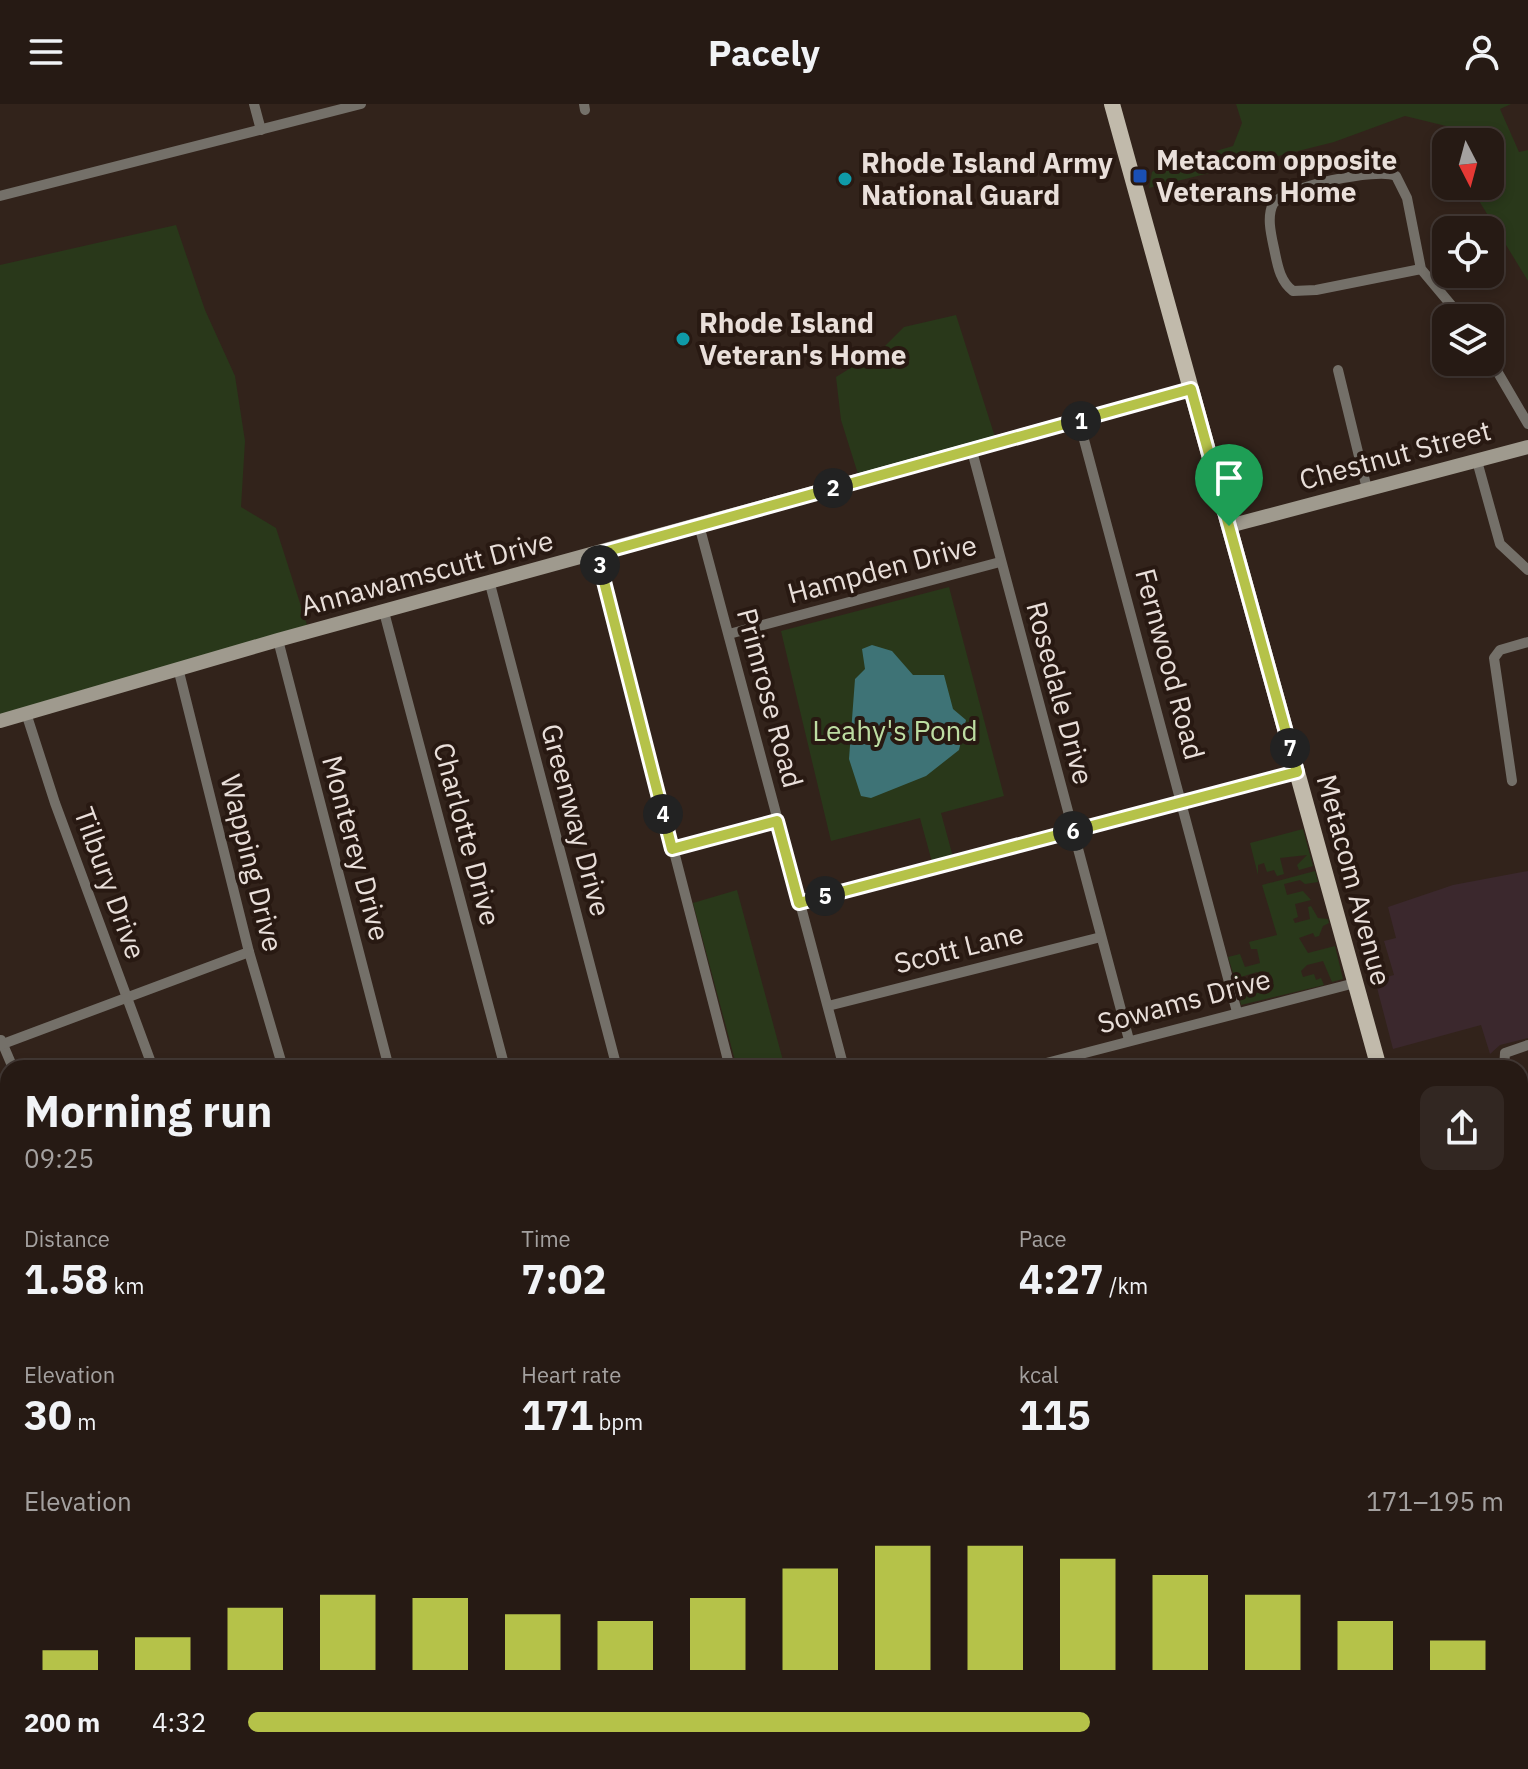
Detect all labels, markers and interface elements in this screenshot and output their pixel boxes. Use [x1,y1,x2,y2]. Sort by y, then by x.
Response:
text: Pacely [708,29,820,76]
icon: menu [24,30,68,74]
icon: person [1460,30,1504,74]
north arrow [1432,128,1504,200]
map controls [1432,128,1504,376]
place label: Metacom opposite Veterans Home [1156,141,1397,210]
place label: Rhode Island Army National Guard [861,144,1113,213]
marker: Metacom opposite Veterans Home [1131,167,1149,185]
marker: Rhode Island Army National Guard [836,170,854,188]
button: locate [1432,216,1504,288]
place label: Rhode Island Veteran's Home [699,304,906,373]
button: layers [1432,304,1504,376]
marker: Rhode Island Veteran's Home [674,330,692,348]
pin: 1 [1061,401,1101,441]
text: 1 [1074,406,1088,435]
street label: Chestnut Street [1295,411,1495,498]
pin [1195,444,1263,526]
icon: arrive [1207,456,1251,500]
pin: 2 [813,468,853,508]
text: 2 [826,473,840,502]
street label: Annawamscutt Drive [297,521,557,624]
street label: Hampden Drive [783,525,981,612]
pin: 3 [580,545,620,585]
text: 3 [593,550,607,579]
street label: Fernwood Road [1127,564,1214,763]
street label: Rosedale Drive [1018,597,1103,788]
street label: Primrose Road [729,604,812,792]
park label: Leahy's Pond [812,712,978,749]
street label: Greenway Drive [533,720,620,920]
pin: 7 [1270,728,1310,768]
text: 7 [1283,733,1297,762]
street label: Charlotte Drive [425,738,510,929]
street label: Monterey Drive [314,751,399,945]
street label: Wapping Drive [213,770,292,955]
street label: Metacom Avenue [1309,770,1400,989]
pin: 4 [643,794,683,834]
text: 4 [656,799,670,828]
street label: Tilbury Drive [66,802,155,964]
pin: 6 [1053,811,1093,851]
text: 6 [1066,816,1080,845]
pin: 5 [805,876,845,916]
text: 5 [818,881,832,910]
street label: Scott Lane [890,914,1027,981]
street label: Sowams Drive [1093,960,1274,1041]
text: Morning run [24,1082,273,1139]
button: share [1420,1086,1504,1170]
text: 09:25 [24,1141,94,1175]
text: Distance [24,1224,110,1253]
text: Time [521,1224,571,1253]
text: Pace [1019,1224,1067,1253]
text: 1.58 [24,1253,108,1305]
text: 7:02 [521,1253,607,1305]
text: 4:27 [1019,1253,1104,1305]
text: km [108,1271,144,1300]
text: /km [1104,1271,1148,1300]
text: Elevation [24,1360,115,1389]
text: Heart rate [521,1360,621,1389]
text: kcal [1019,1360,1059,1389]
text: 30 [24,1389,72,1441]
text: 171 [521,1389,593,1441]
text: 115 [1019,1389,1091,1441]
text: m [72,1407,96,1436]
text: bpm [593,1407,643,1436]
text: Elevation [24,1484,132,1518]
text: 171–195 m [1366,1484,1504,1518]
text: 200 m [24,1705,100,1739]
text: 4:32 [152,1705,206,1739]

